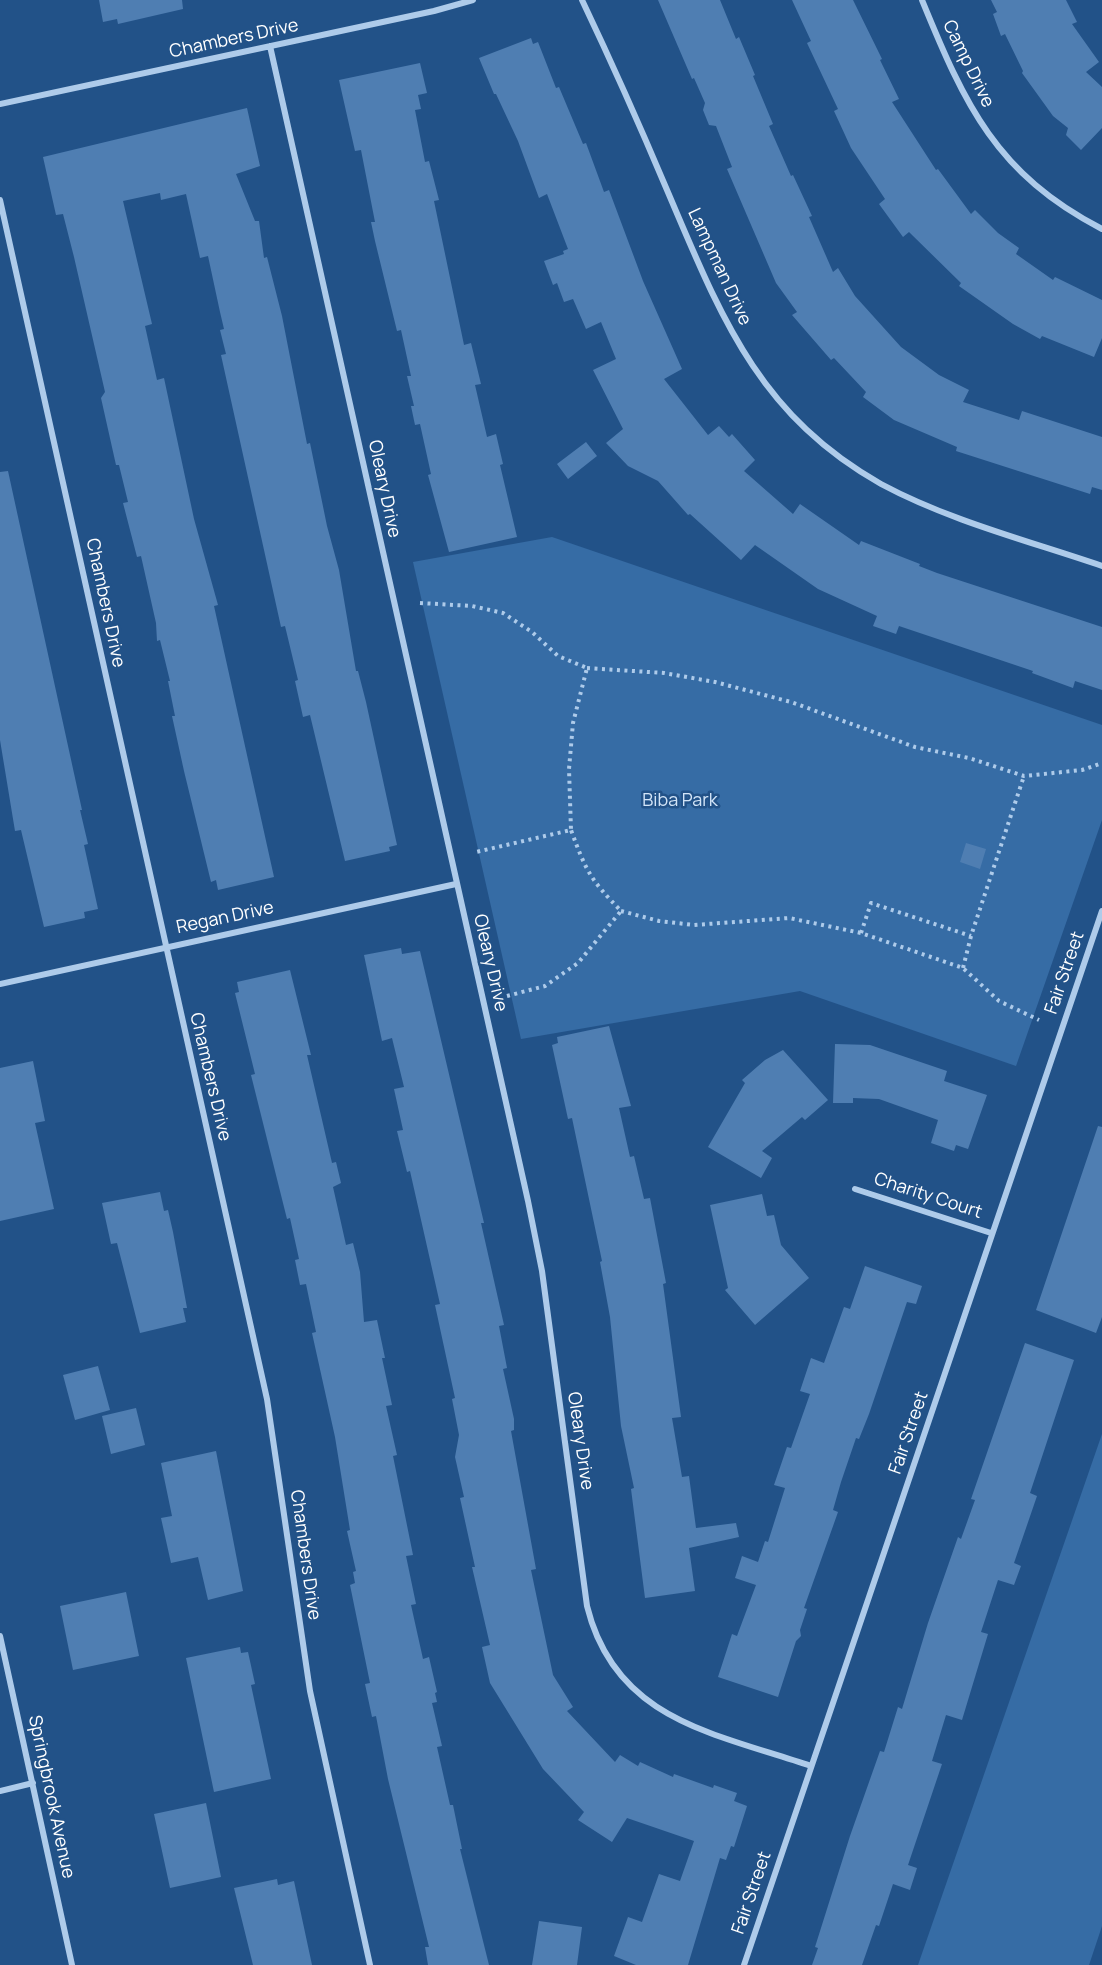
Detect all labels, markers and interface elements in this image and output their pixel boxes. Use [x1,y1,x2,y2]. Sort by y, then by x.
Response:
street label: Chambers Drive [168,15,300,63]
street label: Camp Drive [938,17,998,111]
street label: Lampman Drive [682,205,756,329]
street label: Oleary Drive [363,438,405,540]
street label: Chambers Drive [81,537,129,669]
park label: Biba Park [642,790,718,812]
street label: Regan Drive [174,897,276,939]
street label: Oleary Drive [468,912,512,1014]
street label: Fair Street [1041,929,1089,1017]
street label: Chambers Drive [185,1011,235,1143]
street label: Charity Court [871,1168,985,1224]
street label: Fair Street [885,1389,933,1477]
street label: Oleary Drive [562,1390,598,1492]
street label: Chambers Drive [285,1488,325,1622]
street label: Springbrook Avenue [23,1713,79,1881]
street label: Fair Street [728,1849,776,1937]

